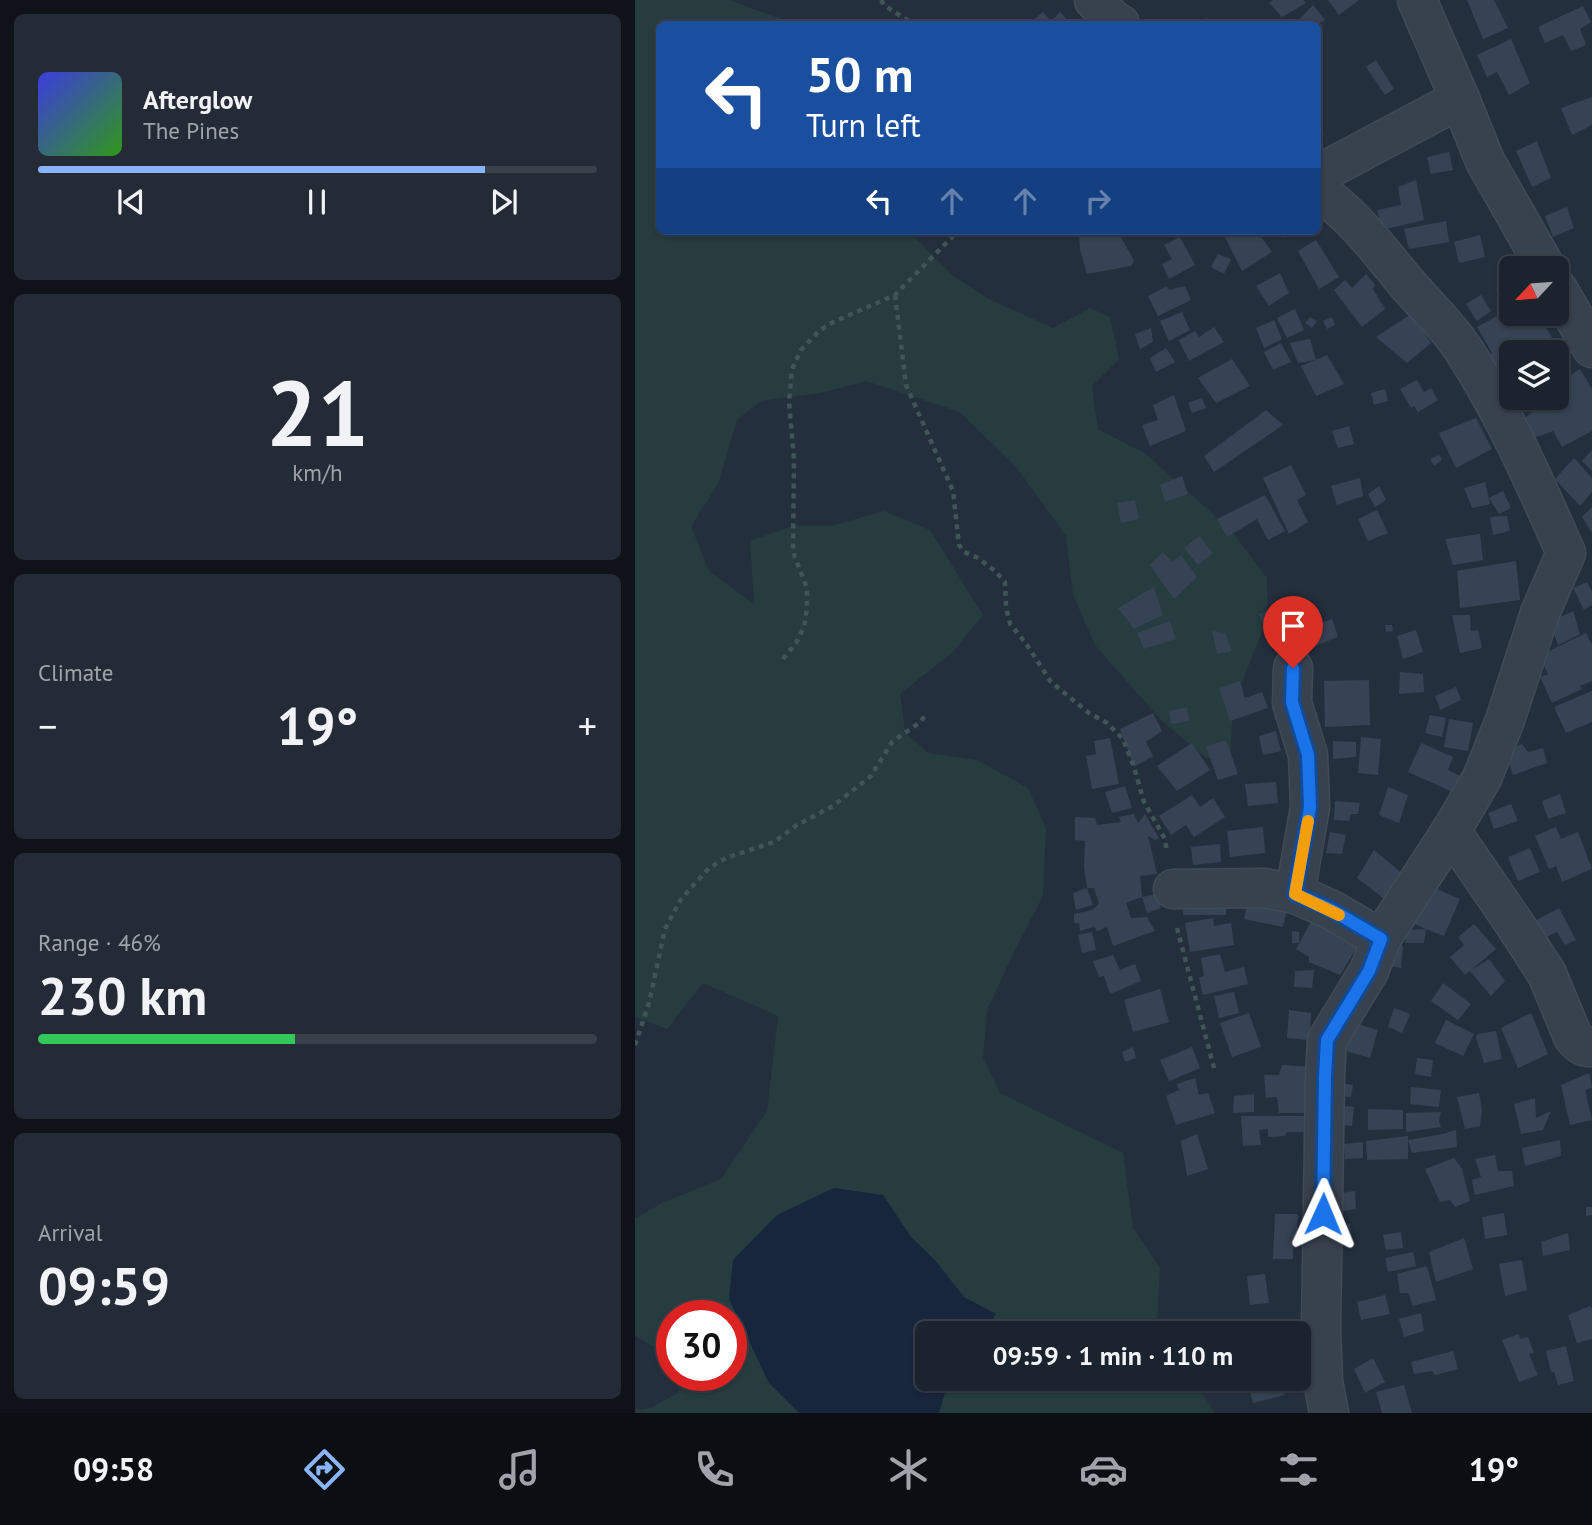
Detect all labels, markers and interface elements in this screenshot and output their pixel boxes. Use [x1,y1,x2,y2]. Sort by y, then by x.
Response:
text: 50 m [806,42,913,106]
icon: left [691,49,782,140]
text: Afterglow [143,83,252,116]
text: Turn left [806,104,921,146]
text: The Pines [143,116,239,145]
icon: left [860,182,898,220]
icon: ahead [933,182,971,220]
icon: ahead [1006,182,1044,220]
icon: right [1079,182,1117,220]
icon: previous [112,183,150,221]
icon: pause [298,183,336,221]
icon: next [485,183,523,221]
north arrow [1499,256,1569,326]
map controls [1499,256,1569,410]
button: layers [1499,340,1569,410]
text: 21 [266,353,369,471]
text: km/h [292,458,343,487]
pin [1263,596,1323,668]
icon: arrive [1274,607,1312,645]
text: Climate [38,658,113,687]
text: 19° [277,692,358,759]
text: − [38,701,57,750]
text: + [578,701,597,750]
text: Range · 46% [38,928,161,957]
text: 230 km [38,962,207,1029]
position arrow [1286,1177,1360,1251]
text: Arrival [38,1218,102,1247]
text: 09:59 [38,1252,170,1319]
speed limit sign: 30 [656,1300,747,1391]
text: 09:59 · 1 min · 110 m [993,1339,1233,1372]
icon: directions [300,1445,349,1494]
icon: music [495,1445,544,1494]
icon: phone [690,1445,739,1494]
icon: climate [884,1445,933,1494]
icon: car [1079,1445,1128,1494]
icon: filters [1274,1445,1323,1494]
text: 09:58 [73,1448,154,1490]
text: 19° [1469,1448,1519,1490]

